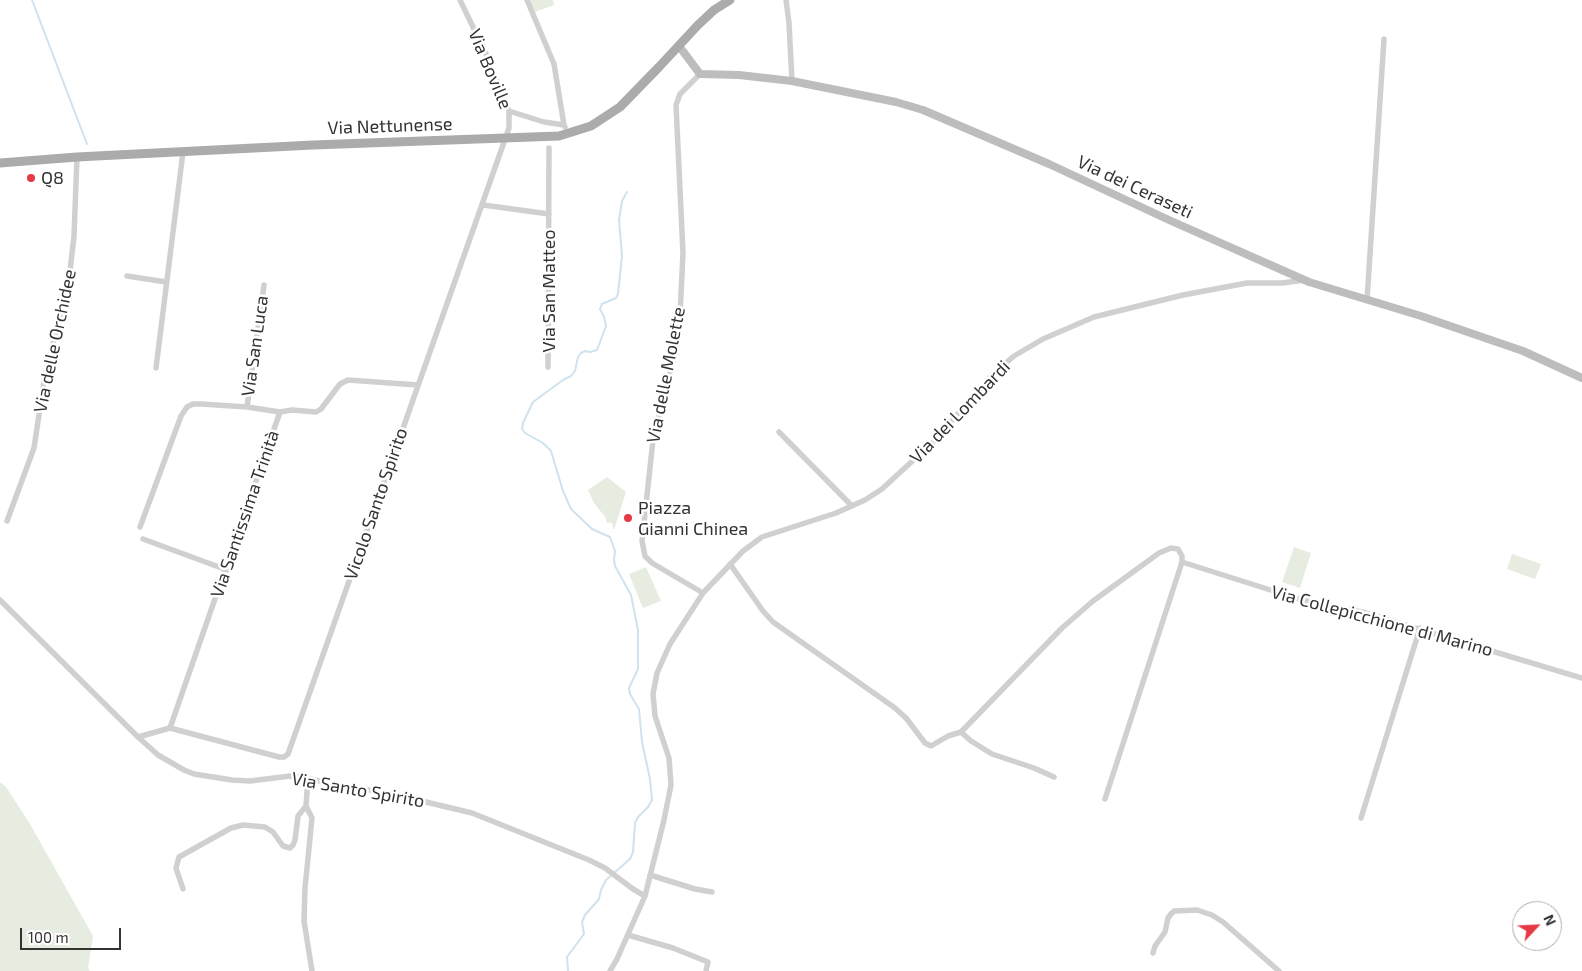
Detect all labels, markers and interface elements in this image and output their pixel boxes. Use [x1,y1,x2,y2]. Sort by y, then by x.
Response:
street label: Via Boville [463,26,517,112]
street label: Via Nettunense [327,113,453,139]
street label: Via dei Ceraseti [1074,151,1196,223]
place label: Q8 [41,167,64,189]
marker: Q8 [25,172,37,184]
street label: Via San Matteo [538,229,560,353]
street label: Via delle Orchidee [29,267,81,415]
street label: Via San Luca [237,294,273,398]
street label: Via delle Molette [642,305,690,445]
street label: Via dei Lombardi [905,356,1015,468]
street label: Vicolo Santo Spirito [340,425,412,583]
street label: Via Santissima Trinità [206,427,284,601]
place label: Piazza Gianni Chinea [638,497,748,540]
marker: Piazza Gianni Chinea [622,512,634,524]
street label: Via Collepicchione di Marino [1269,581,1495,661]
street label: Via Santo Spirito [290,768,426,812]
north arrow [1512,901,1562,951]
text: N [1540,912,1560,928]
scale bar [22,918,124,950]
text: 100 m [28,928,69,946]

